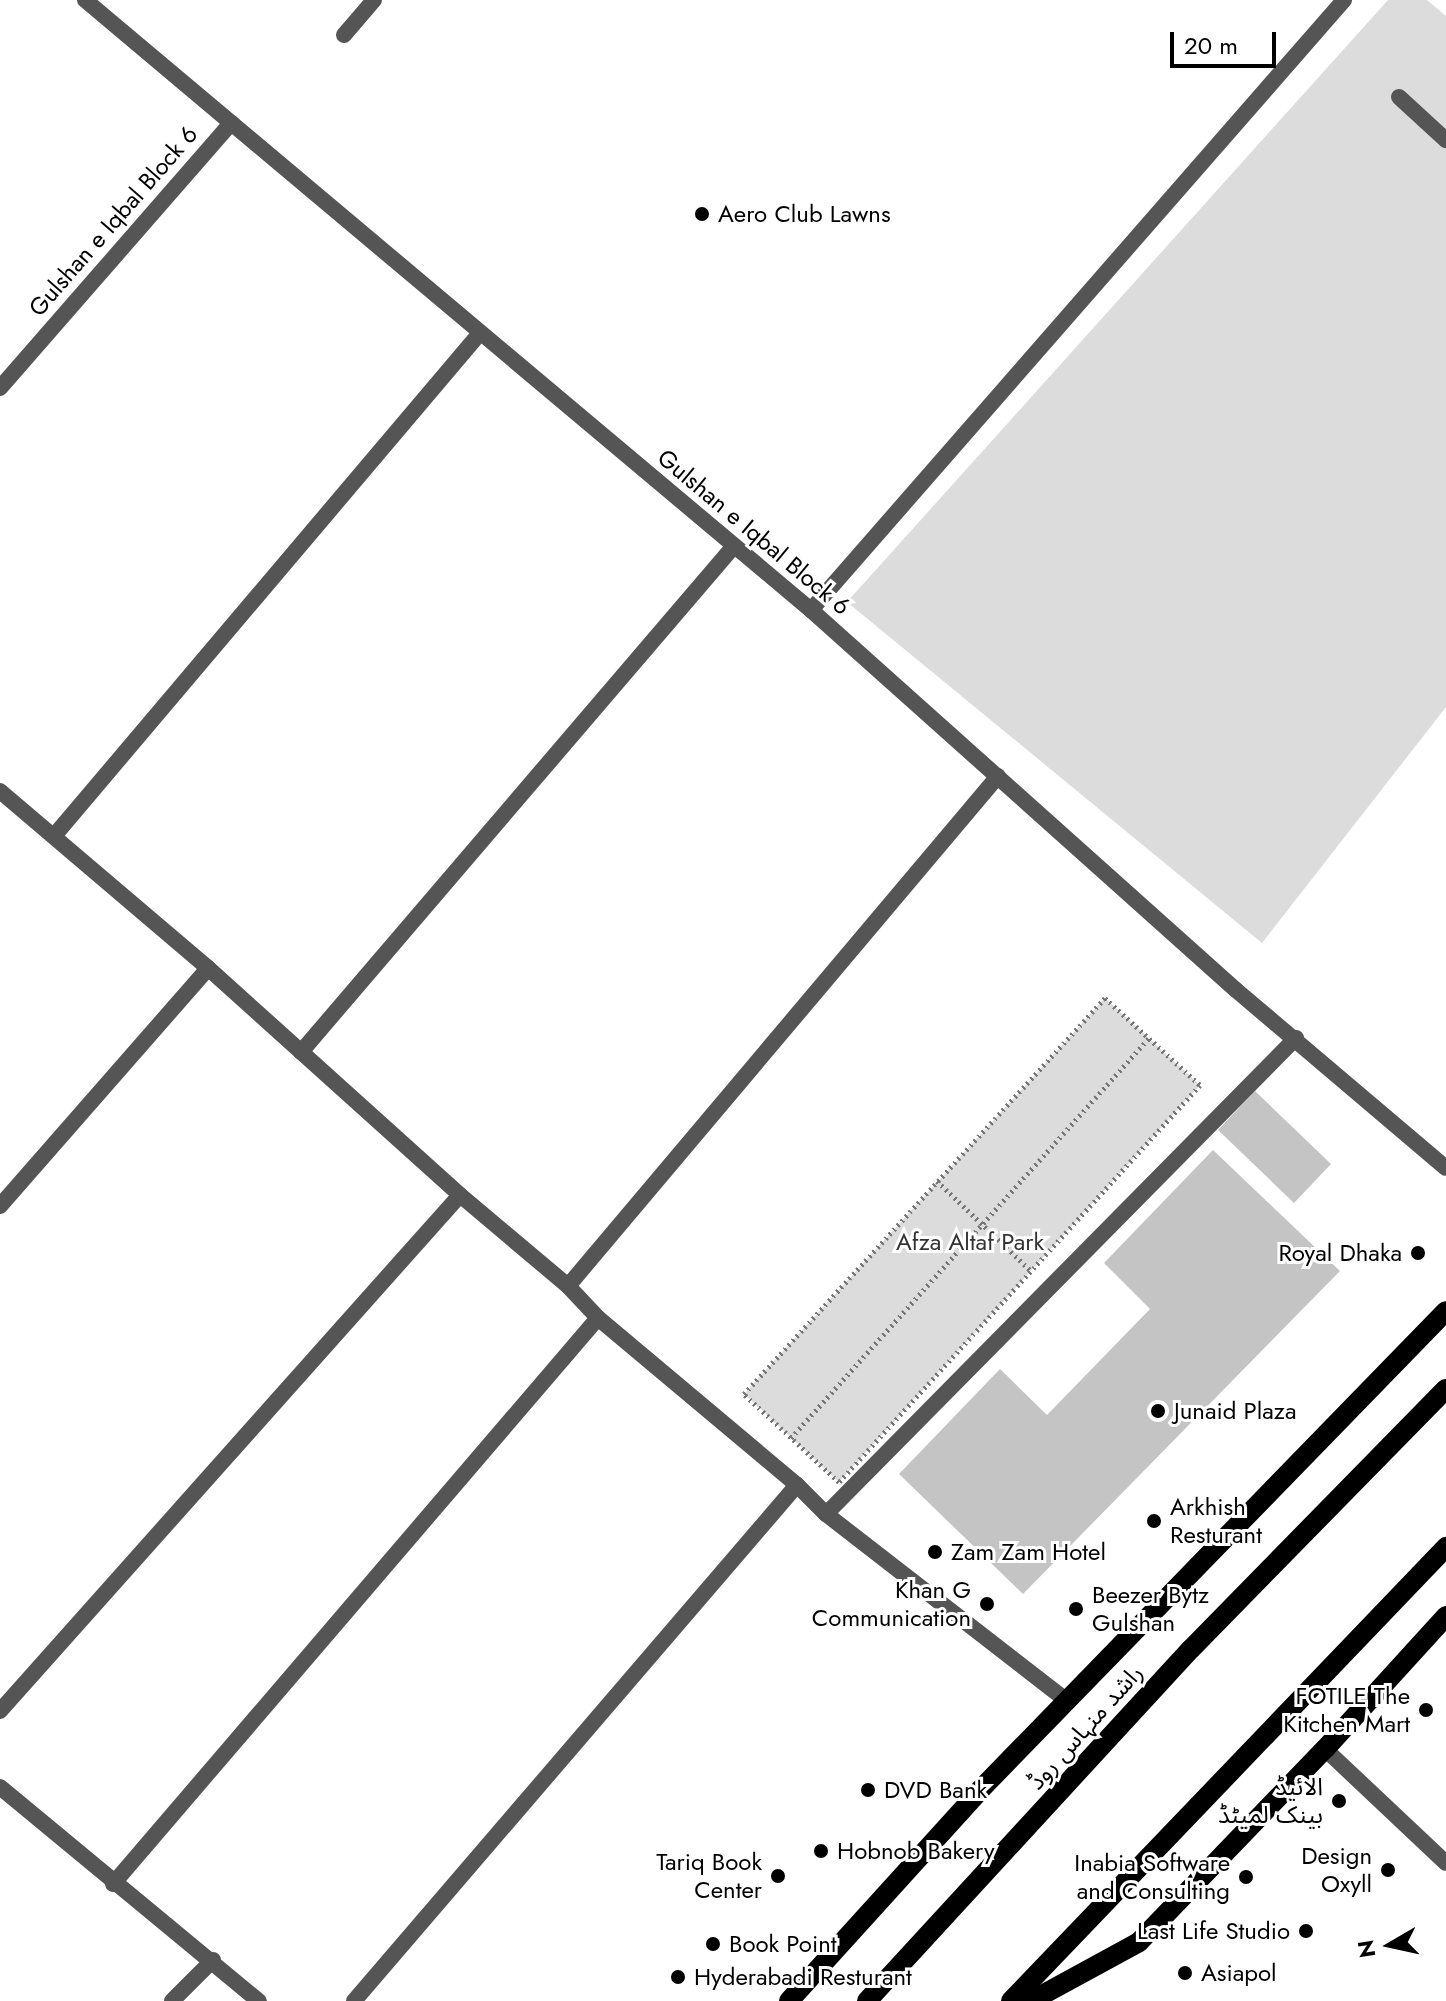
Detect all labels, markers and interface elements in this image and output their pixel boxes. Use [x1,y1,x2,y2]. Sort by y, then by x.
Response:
scale bar [1174,16,1280,66]
text: 20 m [1184,28,1238,63]
street label: Gulshan e Iqbal Block 6 [23,120,203,322]
place label: Aero Club Lawns [718,200,891,228]
marker: Aero Club Lawns [693,205,711,223]
street label: Gulshan e Iqbal Block 6 [652,443,856,621]
park label: Afza Altaf Park [896,1228,1044,1256]
place label: Royal Dhaka [1278,1239,1402,1267]
marker: Royal Dhaka [1409,1244,1427,1262]
place label: Junaid Plaza [1174,1397,1296,1425]
marker: Junaid Plaza [1149,1402,1167,1420]
place label: Arkhish Resturant [1170,1493,1262,1549]
marker: Arkhish Resturant [1145,1512,1163,1530]
place label: Zam Zam Hotel [951,1538,1106,1566]
marker: Zam Zam Hotel [926,1543,944,1561]
place label: Khan G Communication [812,1576,971,1632]
place label: Beezer Bytz Gulshan [1092,1581,1209,1637]
marker: Khan G Communication [978,1595,996,1613]
marker: Beezer Bytz Gulshan [1067,1600,1085,1618]
street label: راشد منہاس روڈ [1021,1659,1149,1795]
place label: FOTILE The Kitchen Mart [1283,1682,1410,1738]
marker: FOTILE The Kitchen Mart [1417,1701,1435,1719]
place label: الائیڈ بینک لمیٹڈ [1218,1773,1323,1829]
place label: DVD Bank [884,1776,987,1804]
marker: DVD Bank [859,1781,877,1799]
marker: الائیڈ بینک لمیٹڈ [1330,1792,1348,1810]
place label: Hobnob Bakery [837,1837,995,1865]
marker: Hobnob Bakery [812,1842,830,1860]
place label: Design Oxyll [1301,1842,1372,1898]
place label: Tariq Book Center [656,1848,762,1904]
place label: Inabia Software and Consulting [1074,1849,1230,1905]
marker: Design Oxyll [1379,1861,1397,1879]
marker: Tariq Book Center [769,1867,787,1885]
marker: Inabia Software and Consulting [1237,1868,1255,1886]
north arrow [1350,1905,1430,1985]
place label: Last Life Studio [1137,1917,1290,1945]
marker: Last Life Studio [1297,1922,1315,1940]
place label: Book Point [729,1930,836,1958]
marker: Book Point [704,1935,722,1953]
text: N [1349,1938,1383,1960]
place label: Asiapol [1201,1959,1277,1987]
place label: Hyderabadi Resturant [694,1963,912,1991]
marker: Asiapol [1176,1964,1194,1982]
marker: Hyderabadi Resturant [669,1968,687,1986]

